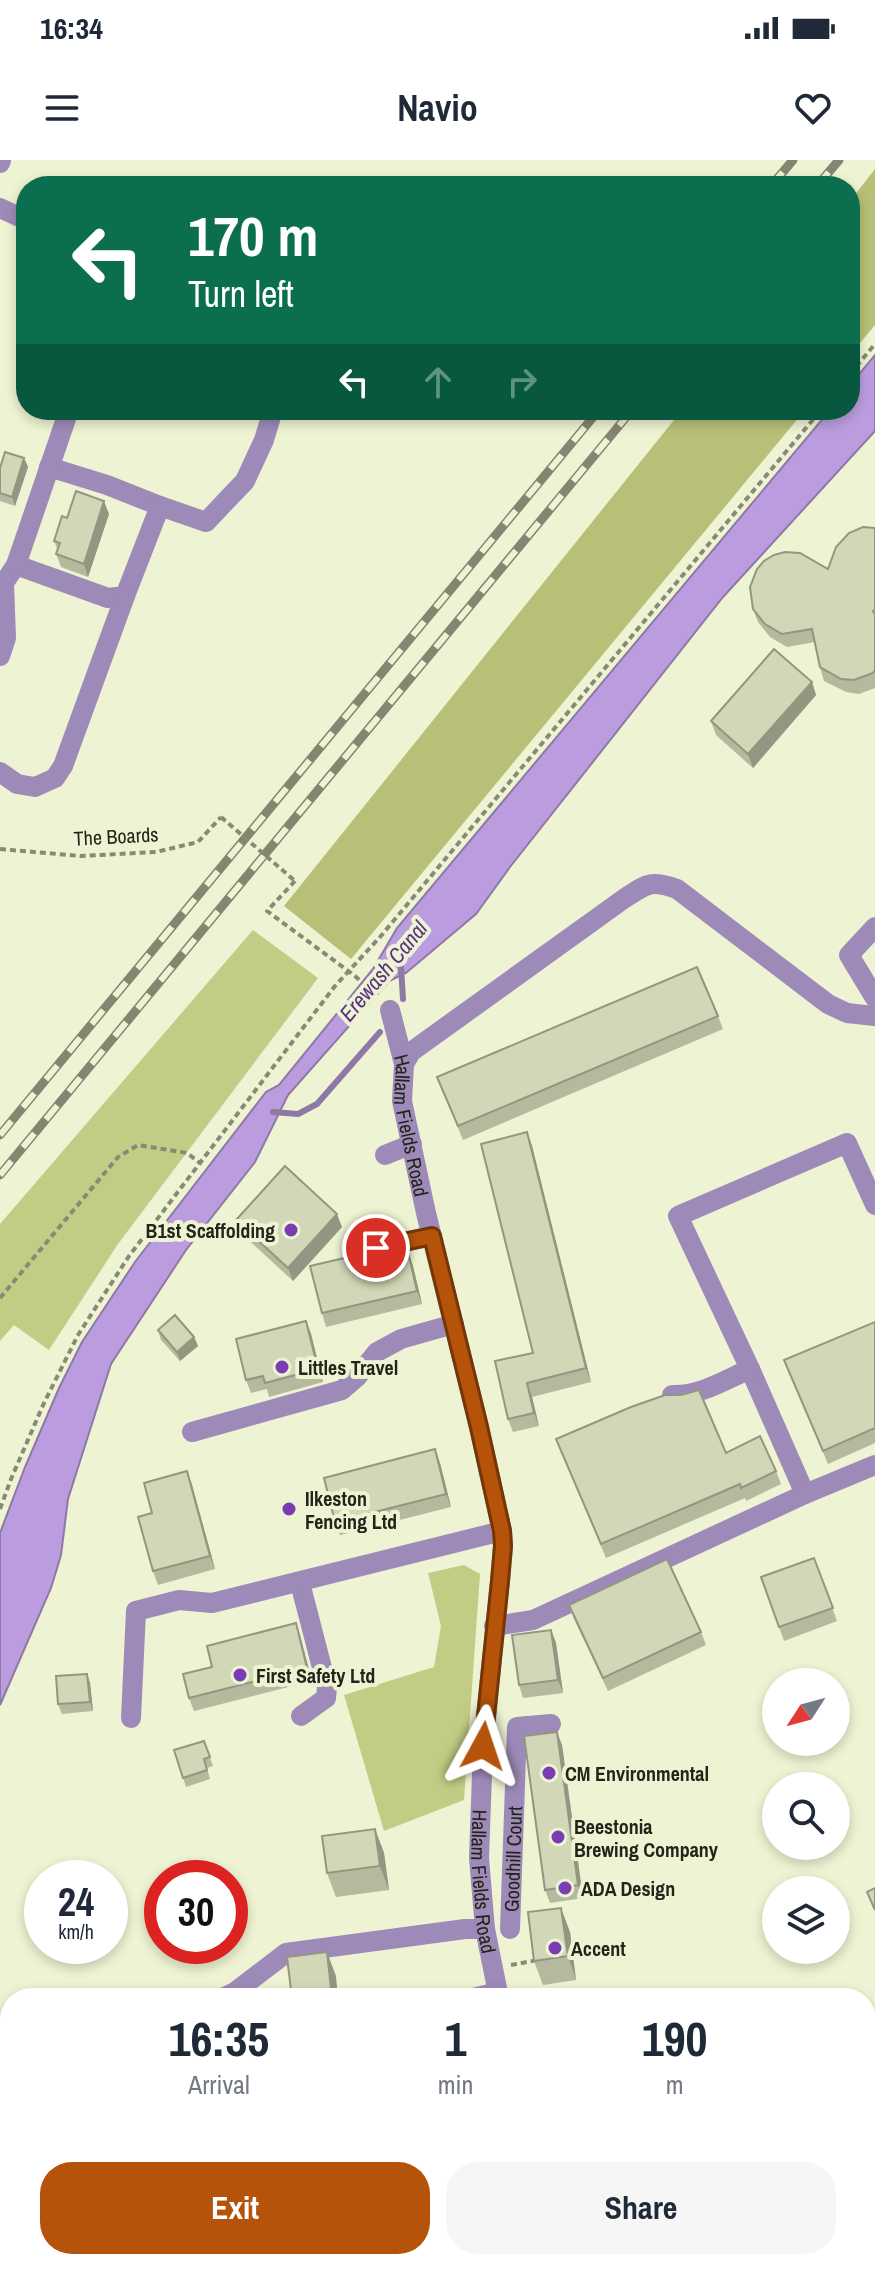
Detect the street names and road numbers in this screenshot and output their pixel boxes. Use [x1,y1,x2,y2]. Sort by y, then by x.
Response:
street label: The Boards [73,820,159,852]
street label: Hallam Fields Road [388,1051,436,1199]
street label: Goodhill Court [497,1805,528,1912]
street label: Hallam Fields Road [465,1809,503,1956]

